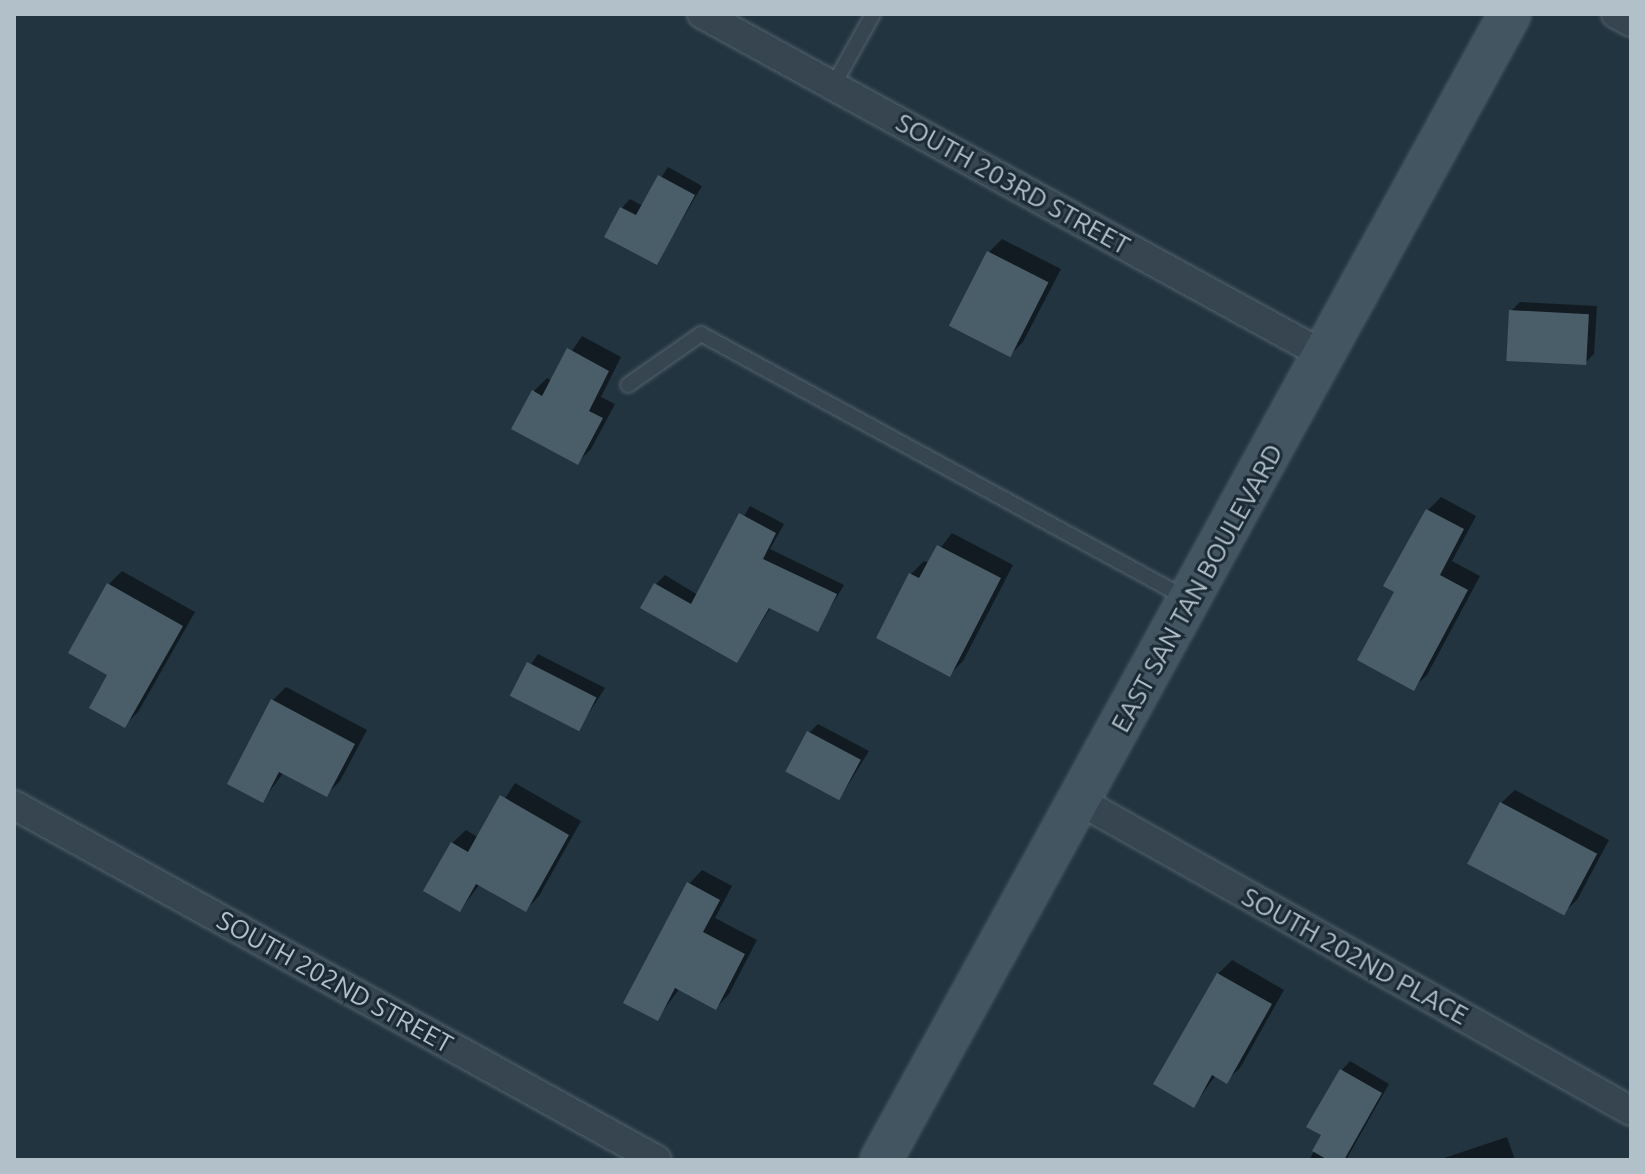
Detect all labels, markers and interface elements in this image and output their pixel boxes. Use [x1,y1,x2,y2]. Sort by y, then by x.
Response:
street label: SOUTH 203RD STREET [891,107,1135,261]
street label: EAST SAN TAN BOULEVARD [1105,438,1289,738]
street label: SOUTH 202ND PLACE [1237,881,1473,1031]
street label: SOUTH 202ND STREET [212,904,458,1060]

